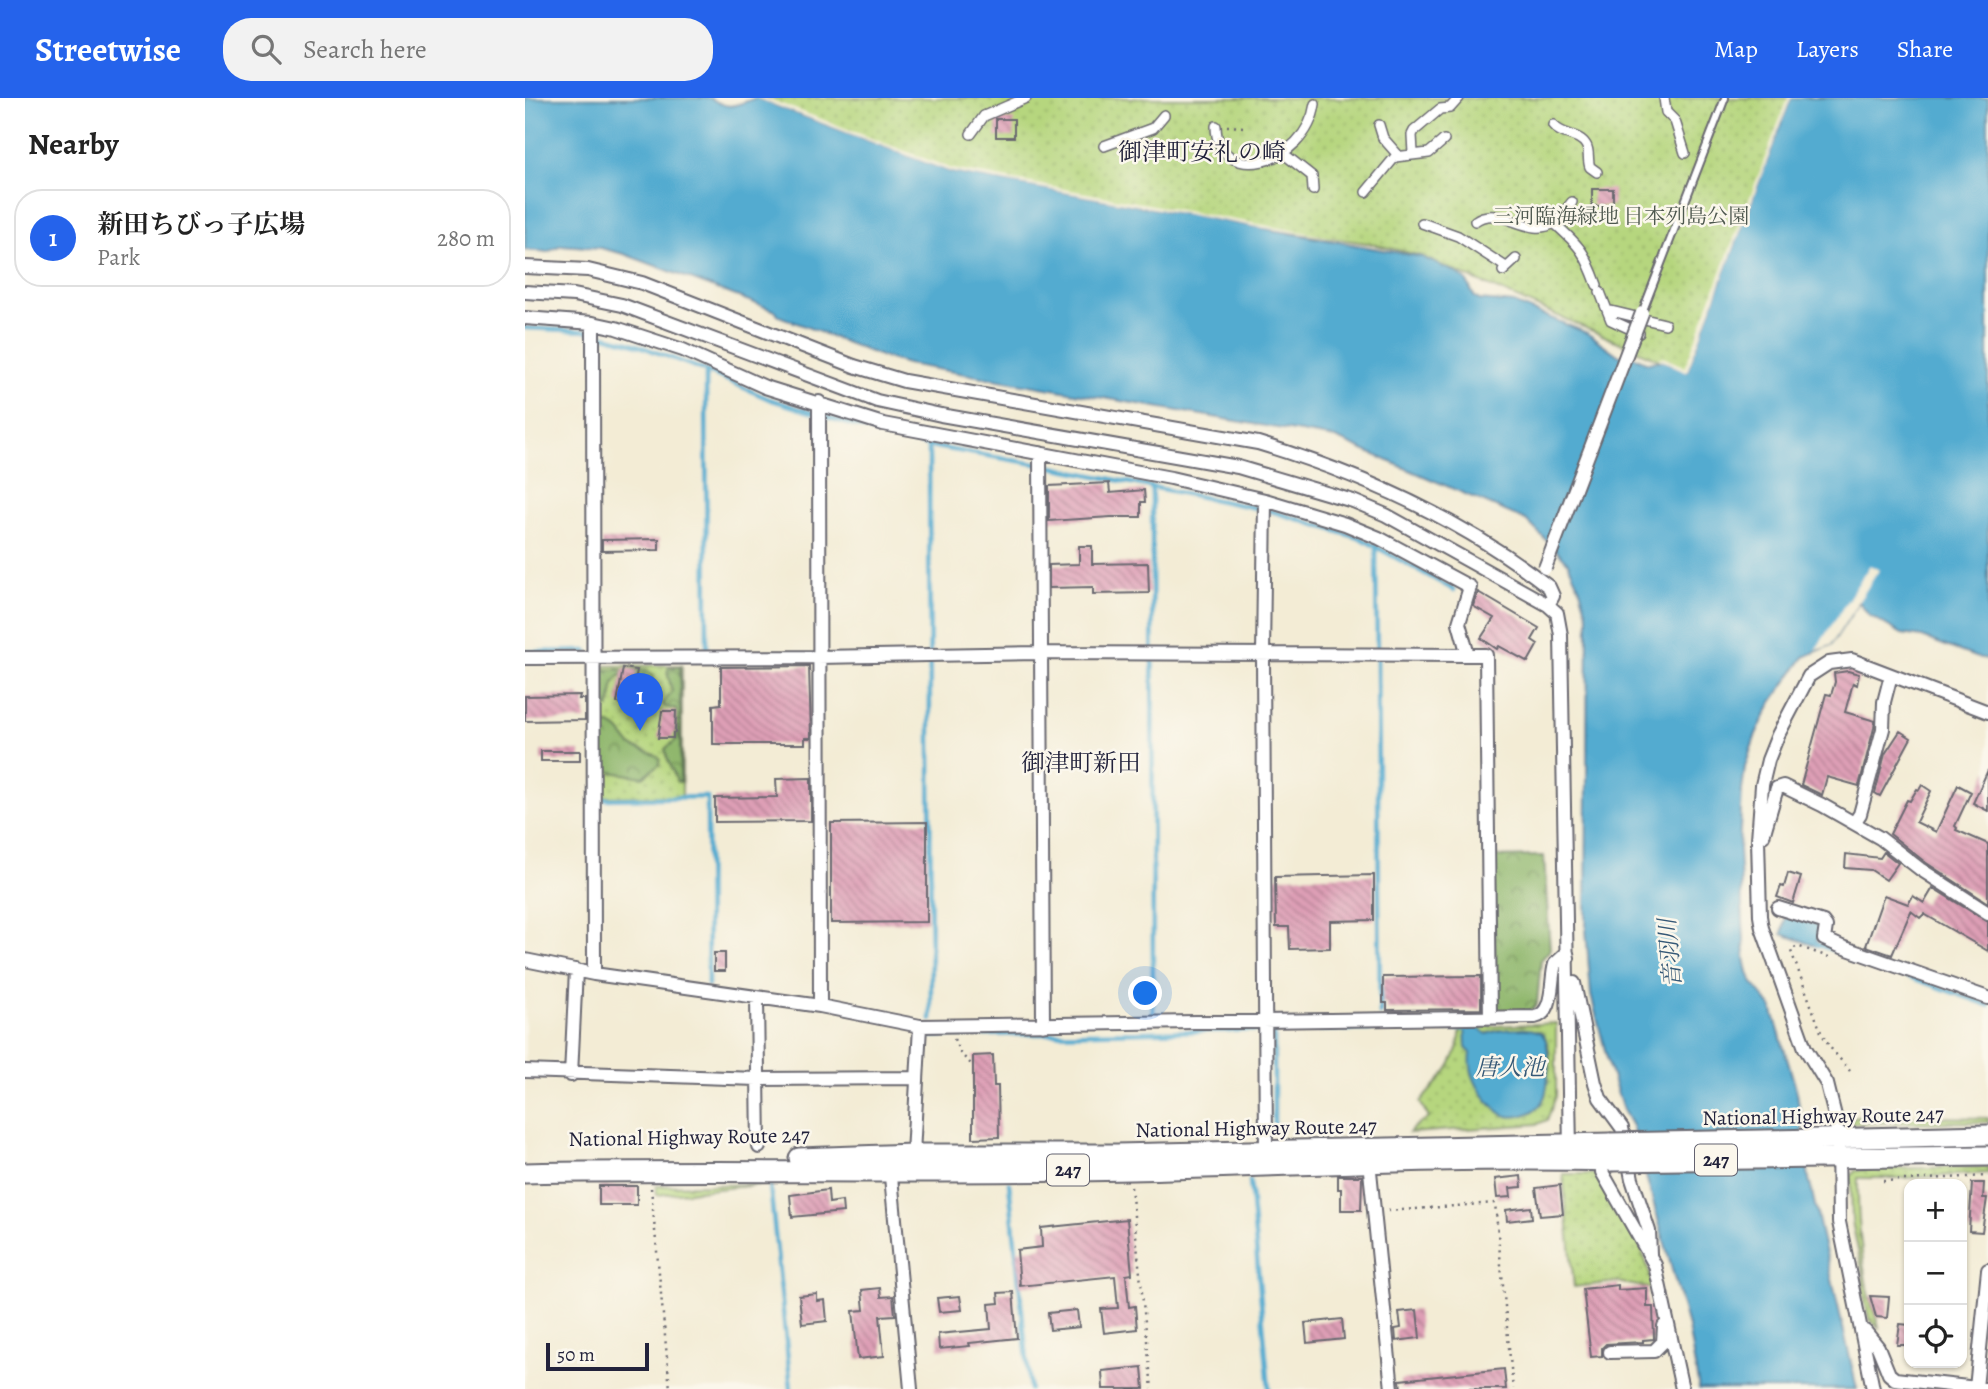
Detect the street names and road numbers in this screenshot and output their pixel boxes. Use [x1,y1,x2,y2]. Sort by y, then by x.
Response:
street label: National Highway Route 247 [1702,1100,1944,1132]
street label: National Highway Route 247 [1135,1112,1377,1144]
street label: National Highway Route 247 [568,1121,810,1153]
road number: 247 [1695,1144,1737,1176]
road number: 247 [1047,1154,1089,1186]

